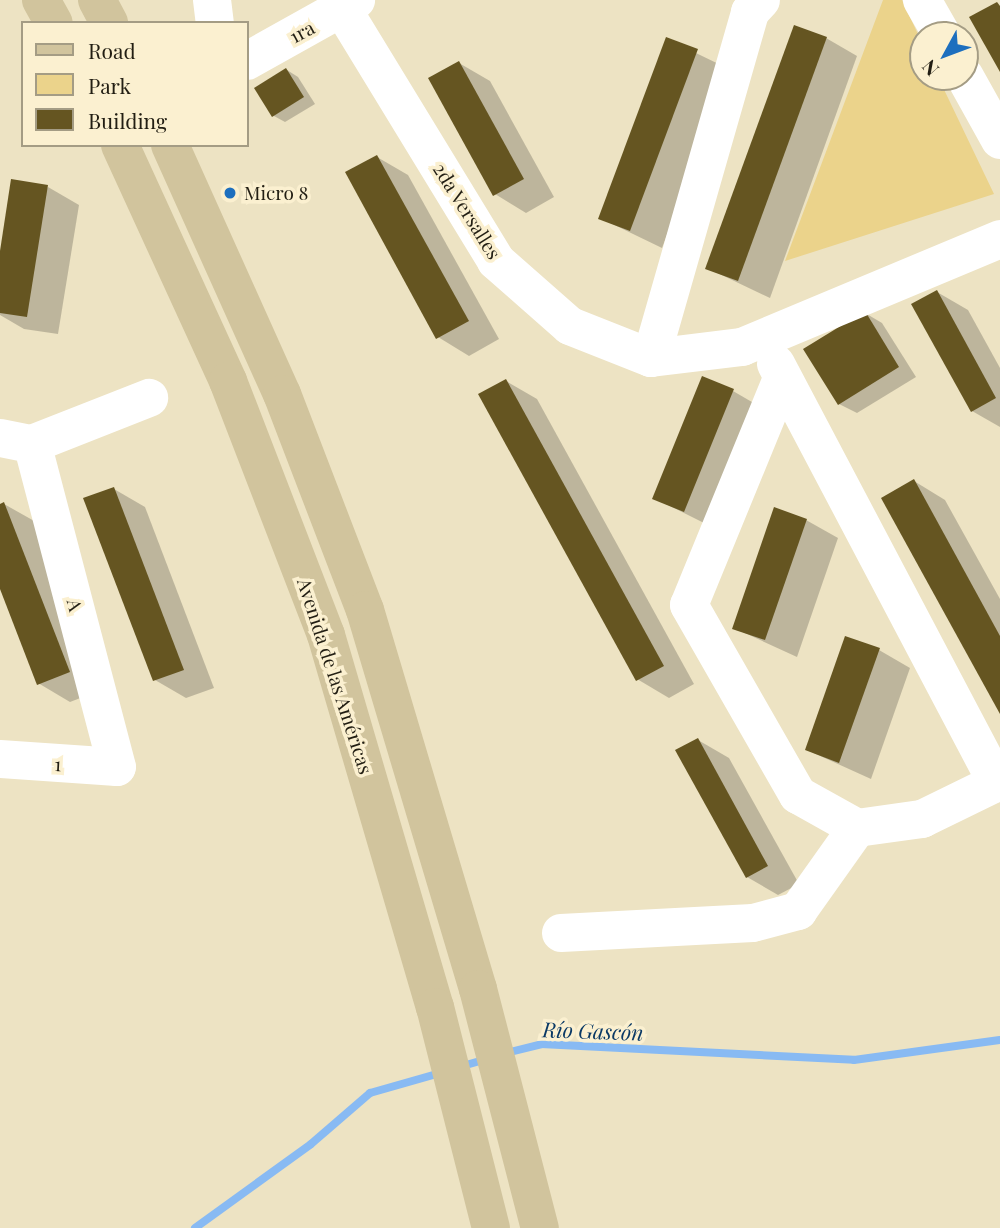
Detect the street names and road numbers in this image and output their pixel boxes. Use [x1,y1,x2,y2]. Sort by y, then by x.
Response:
street label: 1ra [286,16,318,48]
street label: 2da Versalles [428,158,506,264]
street label: Avenida de las Américas [292,575,378,777]
street label: A [62,596,88,614]
street label: 1 [54,752,62,776]

